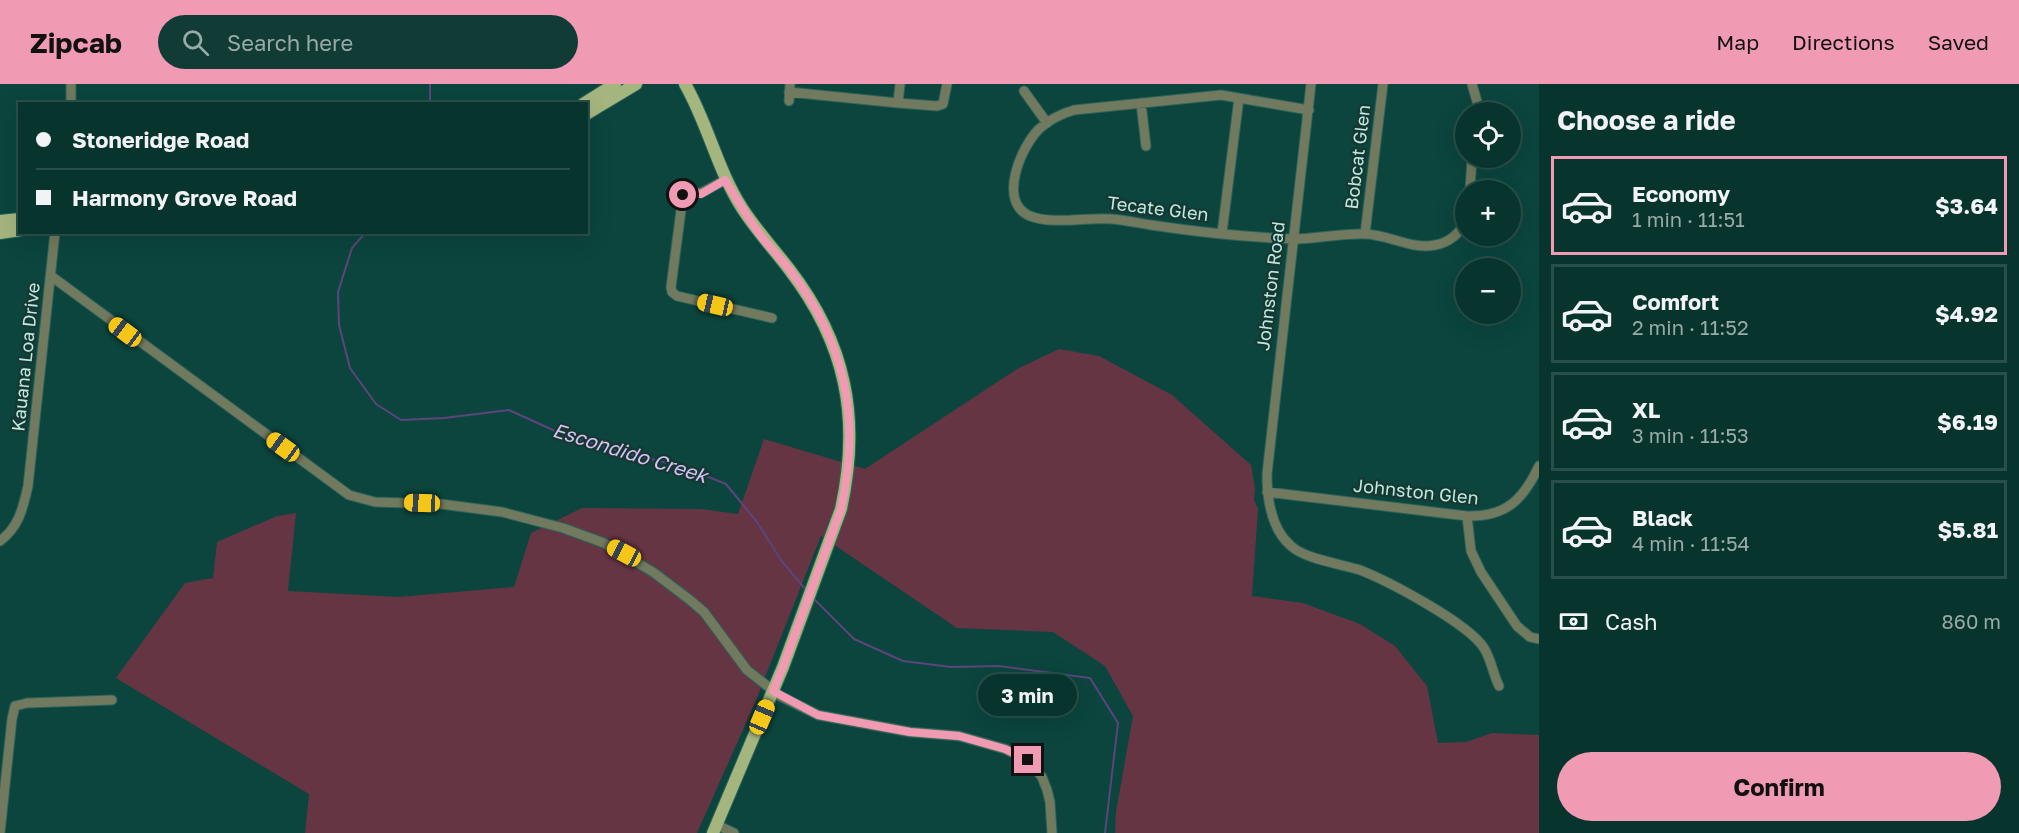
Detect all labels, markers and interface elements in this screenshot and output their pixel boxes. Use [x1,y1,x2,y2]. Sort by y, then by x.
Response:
search box [158,15,578,69]
text: Zipcab [30,26,122,59]
icon: search [179,26,212,59]
text: Search here [227,29,353,56]
text: Map [1716,29,1759,55]
text: Directions [1792,29,1895,55]
text: Saved [1928,29,1989,55]
map controls [1455,102,1521,324]
button: locate [1455,102,1521,168]
street label: Bobcat Glen [1340,103,1374,210]
text: Choose a ride [1557,104,1736,136]
text: Stoneridge Road [72,126,249,153]
icon: car [1560,179,1614,233]
button: + [1455,180,1521,246]
text: Economy [1632,180,1730,207]
route start [669,181,696,208]
text: Harmony Grove Road [72,184,297,211]
street label: Tecate Glen [1106,191,1210,225]
text: $3.64 [1935,192,1998,219]
text: 1 min · 11:51 [1632,207,1745,231]
street label: Johnston Road [1251,220,1289,352]
button: − [1455,258,1521,324]
street label: Kauana Loa Drive [6,281,44,432]
icon: car [1560,287,1614,341]
text: Comfort [1632,288,1719,315]
car [695,292,735,318]
text: $4.92 [1935,300,1998,327]
car [105,314,145,350]
text: 2 min · 11:52 [1632,315,1749,339]
icon: car [1560,395,1614,449]
text: XL [1632,396,1660,423]
text: $6.19 [1937,408,1998,435]
water label: Escondido Creek [550,417,713,488]
text: 3 min · 11:53 [1632,423,1749,447]
car [263,429,303,465]
street label: Johnston Glen [1352,473,1480,509]
car [404,493,440,513]
icon: car [1560,503,1614,557]
text: Black [1632,504,1693,531]
text: $5.81 [1937,516,1998,543]
text: 4 min · 11:54 [1632,531,1750,555]
car [604,537,644,569]
icon: cash [1557,605,1590,638]
text: Cash [1605,608,1658,635]
text: 860 m [1942,609,2001,633]
callout: 3 min [978,673,1078,715]
text: 3 min [1001,683,1054,707]
car [747,697,777,737]
route end [1014,746,1041,773]
button: Confirm [1557,752,2001,821]

